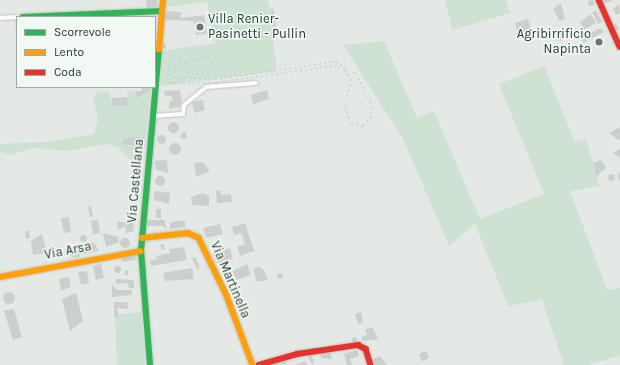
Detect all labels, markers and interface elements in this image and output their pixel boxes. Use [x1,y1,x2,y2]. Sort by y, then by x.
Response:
place label: Villa Renier- Pasinetti - Pullin [208,12,306,43]
legend [16,16,156,88]
marker: Villa Renier- Pasinetti - Pullin [195,22,205,32]
text: Scorrevole [54,25,111,39]
place label: Agribirrificio Napinta [517,27,591,58]
marker: Agribirrificio Napinta [594,37,604,47]
text: Lento [54,45,84,59]
text: Coda [54,65,82,79]
street label: Via Castellana [125,138,147,224]
street label: Via Arsa [43,239,93,263]
street label: Via Martinella [207,239,253,321]

